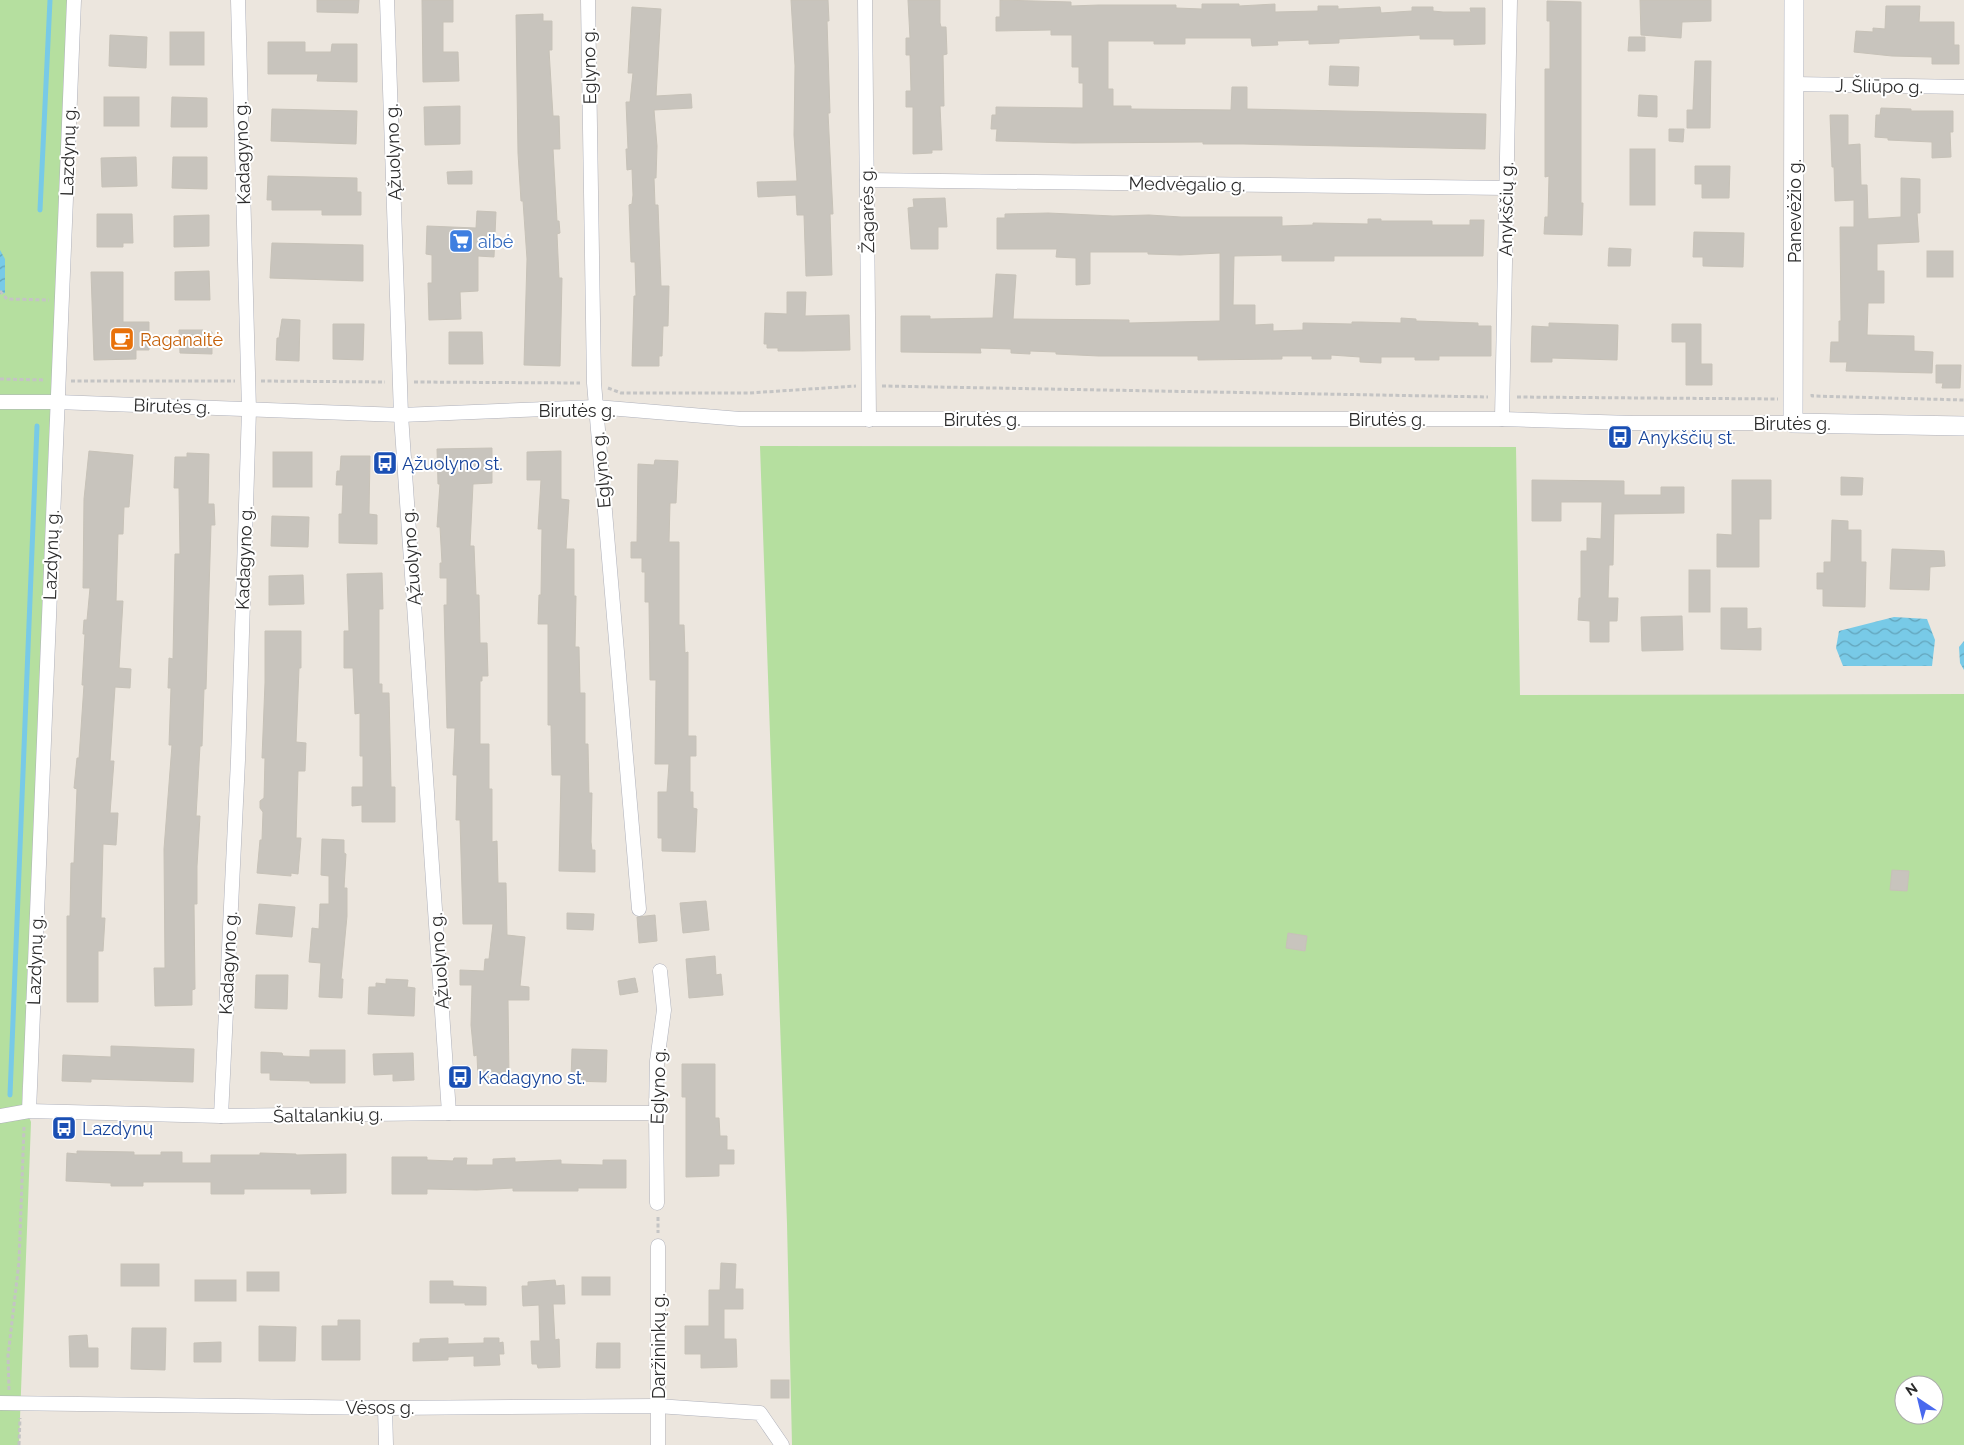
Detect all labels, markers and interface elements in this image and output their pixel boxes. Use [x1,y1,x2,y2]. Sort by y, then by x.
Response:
street label: Eglyno g. [578,28,600,104]
street label: J. Šliūpo g. [1835,74,1923,97]
street label: Kadagyno g. [230,101,254,205]
street label: Ąžuolyno g. [381,103,405,201]
street label: Lazdynų g. [56,106,80,196]
street label: Panevėžio g. [1784,159,1805,263]
street label: Anykščių g. [1495,162,1517,256]
street label: Žagarės g. [855,167,878,253]
street label: Medvėgalio g. [1128,172,1246,196]
supermarket icon: aibė [448,228,474,254]
place label: aibė [478,231,514,252]
cafe icon: Raganaitė [109,326,135,352]
place label: Raganaitė [140,329,223,350]
street label: Birutės g. [133,394,211,418]
street label: Birutės g. [538,400,616,421]
street label: Birutės g. [943,409,1021,430]
street label: Birutės g. [1348,409,1426,430]
street label: Birutės g. [1753,413,1831,434]
bus stop icon: Anykščių st. [1607,424,1633,450]
place label: Anykščių st. [1638,427,1736,448]
street label: Eglyno g. [587,431,615,509]
bus stop icon: Ąžuolyno st. [372,450,398,476]
place label: Ąžuolyno st. [402,453,503,474]
street label: Kadagyno g. [232,506,256,610]
street label: Ąžuolyno g. [397,508,425,606]
street label: Lazdynų g. [39,510,63,600]
street label: Kadagyno g. [215,911,241,1015]
street label: Ąžuolyno g. [425,912,453,1010]
street label: Lazdynų g. [23,915,47,1005]
street label: Eglyno g. [646,1047,670,1125]
bus stop icon: Kadagyno st. [447,1064,473,1090]
place label: Kadagyno st. [478,1067,585,1088]
street label: Šaltalankių g. [273,1103,383,1126]
bus stop icon: Lazdynų [51,1115,77,1141]
place label: Lazdynų [82,1118,153,1139]
street label: Daržininkų g. [648,1293,669,1399]
north arrow [1894,1375,1944,1425]
text: N [1903,1380,1921,1399]
street label: Vėsos g. [346,1397,414,1418]

